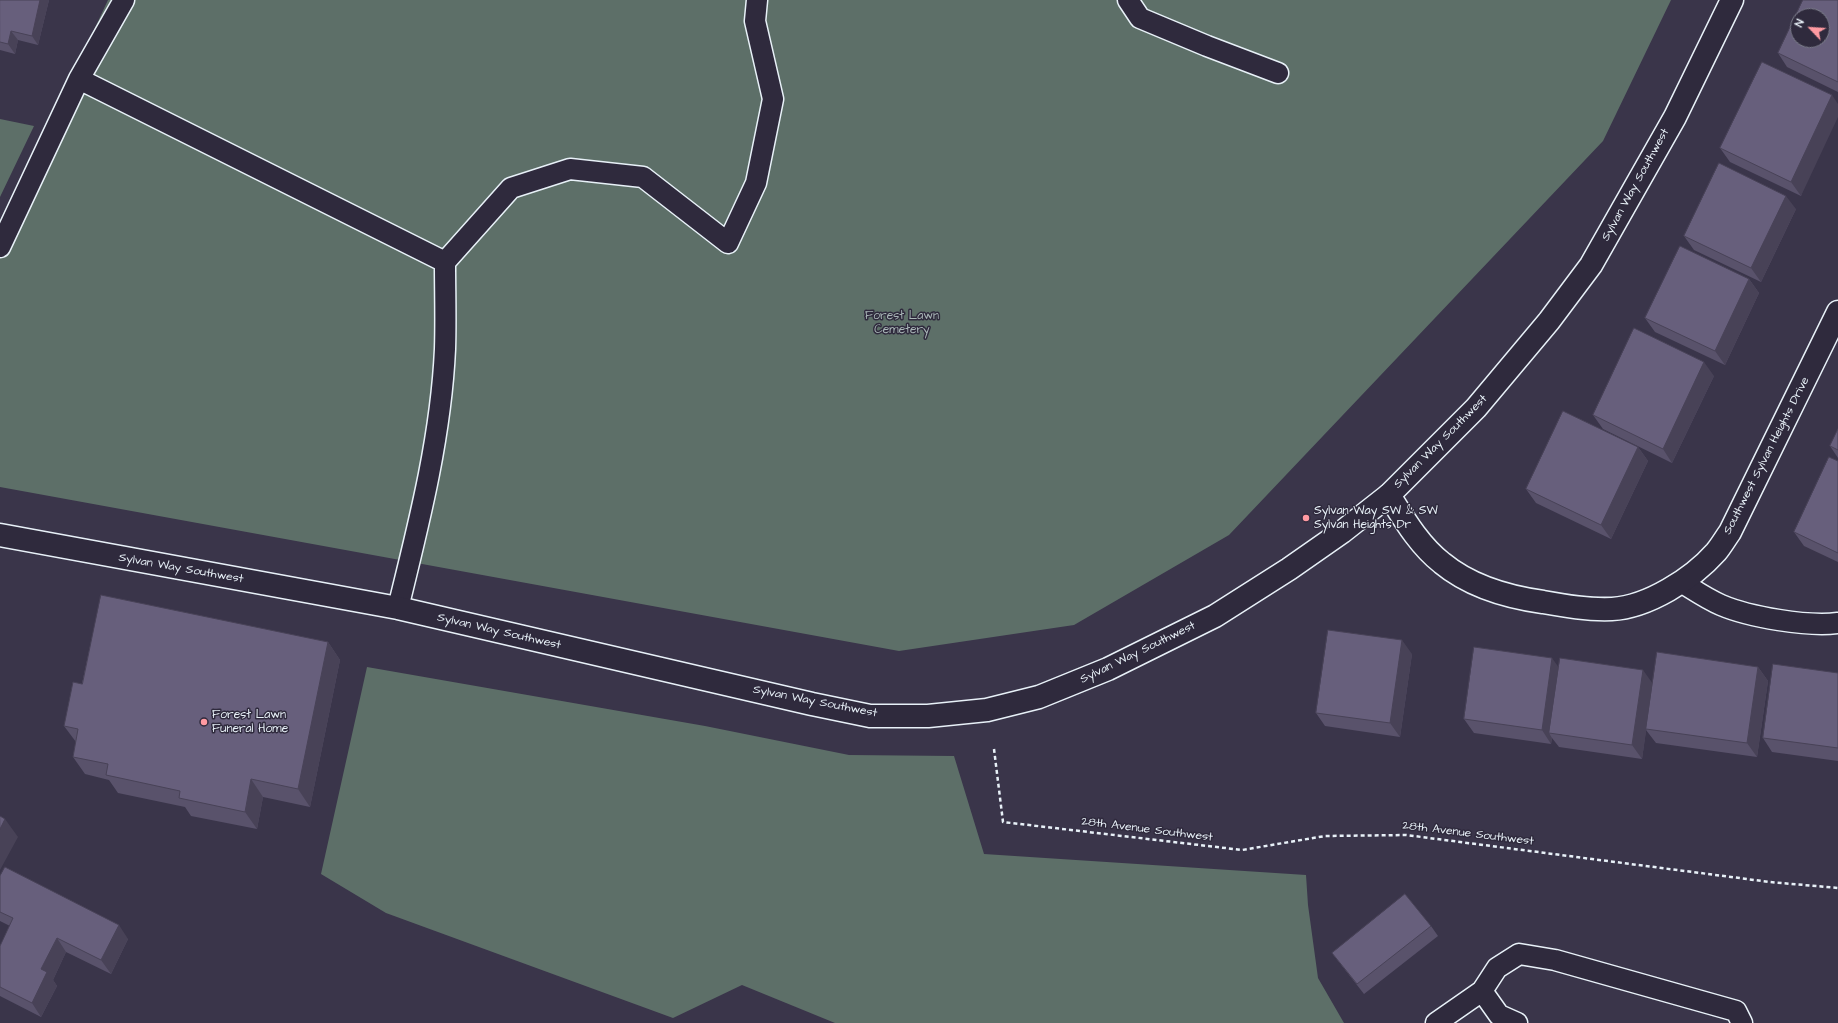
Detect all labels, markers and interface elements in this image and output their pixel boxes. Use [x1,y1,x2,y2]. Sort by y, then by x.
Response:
north arrow [1790,8,1830,48]
text: N [1791,17,1808,29]
street label: Sylvan Way Southwest [1599,126,1673,244]
park label: Forest Lawn Cemetery [865,309,939,337]
street label: Southwest Sylvan Heights Drive [1721,375,1813,537]
street label: Sylvan Way Southwest [1391,392,1491,492]
place label: Sylvan Way SW & SW Sylvan Heights Dr [1314,504,1438,532]
marker: Sylvan Way SW & SW Sylvan Heights Dr [1301,513,1311,523]
street label: Sylvan Way Southwest [117,551,245,587]
street label: Sylvan Way Southwest [436,611,562,653]
street label: Sylvan Way Southwest [1078,619,1198,687]
street label: Sylvan Way Southwest [752,683,878,721]
place label: Forest Lawn Funeral Home [212,708,288,736]
marker: Forest Lawn Funeral Home [199,717,209,727]
street label: 28th Avenue Southwest [1080,815,1214,845]
street label: 28th Avenue Southwest [1401,819,1535,849]

